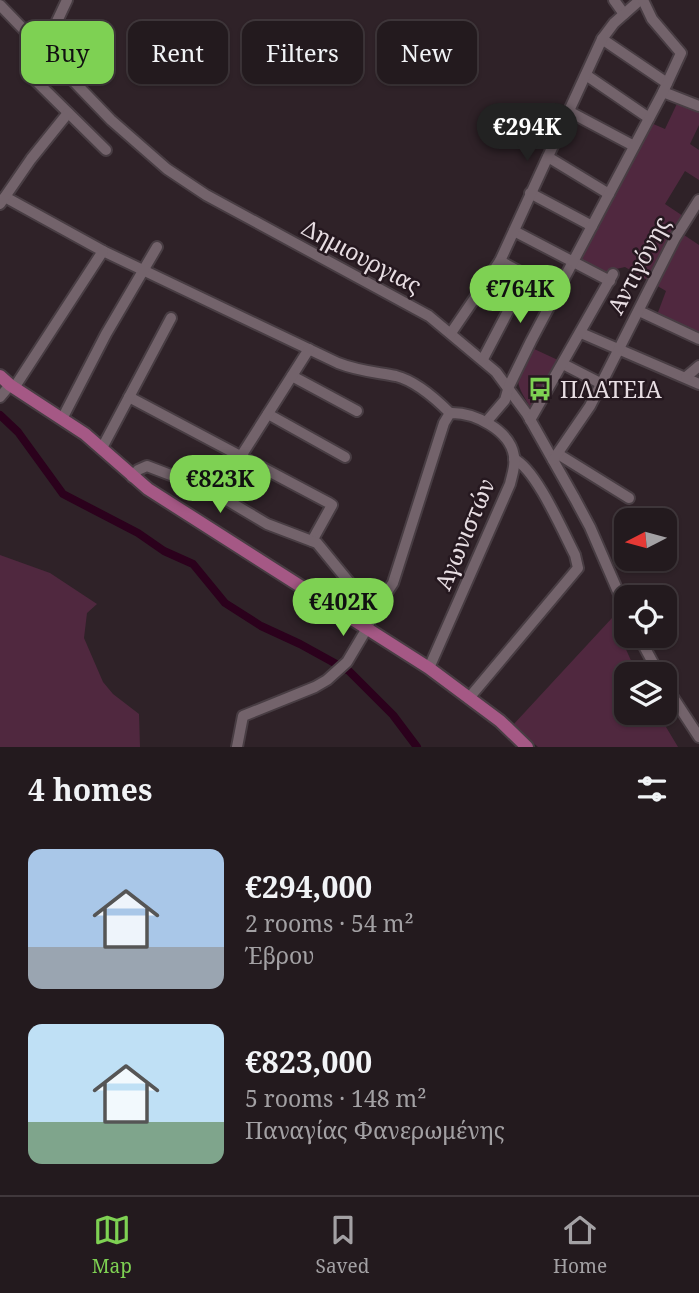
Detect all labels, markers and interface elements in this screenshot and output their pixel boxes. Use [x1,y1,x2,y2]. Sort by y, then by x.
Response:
chip: Buy [21,21,114,84]
chip: Rent [128,21,228,84]
chip: Filters [242,21,363,84]
chip: New [377,21,477,84]
pin: €294K [478,104,576,163]
text: €294K [493,110,561,142]
street label: Αντιγόνης [599,210,677,320]
street label: Δημιουργιας [297,211,427,301]
pin: €764K [471,266,569,325]
text: €764K [486,272,554,304]
place label: ΠΛΑΤΕΙΑ [560,373,662,405]
bus stop icon: ΠΛΑΤΕΙΑ [526,375,554,403]
pin: €823K [171,456,269,515]
text: €823K [186,462,254,494]
street label: Αγωνιστών [426,473,502,595]
north arrow [614,508,677,570]
map controls [614,508,677,725]
pin: €402K [294,578,392,638]
text: €402K [309,585,377,617]
button: locate [614,585,677,648]
button: layers [614,662,677,725]
text: 4 homes [28,769,152,810]
icon: filters [633,770,671,808]
text: €294,000 [245,866,372,907]
icon: home [84,877,168,961]
text: 2 rooms · 54 m² [245,907,414,939]
text: Έβρου [245,939,314,971]
text: €823,000 [245,1041,372,1082]
icon: home [84,1052,168,1136]
text: 5 rooms · 148 m² [245,1082,427,1114]
text: Παναγίας Φανερωμένης [245,1114,505,1146]
tab: Map [92,1211,132,1279]
tab: Saved [316,1211,369,1279]
tab: Home [553,1211,607,1279]

